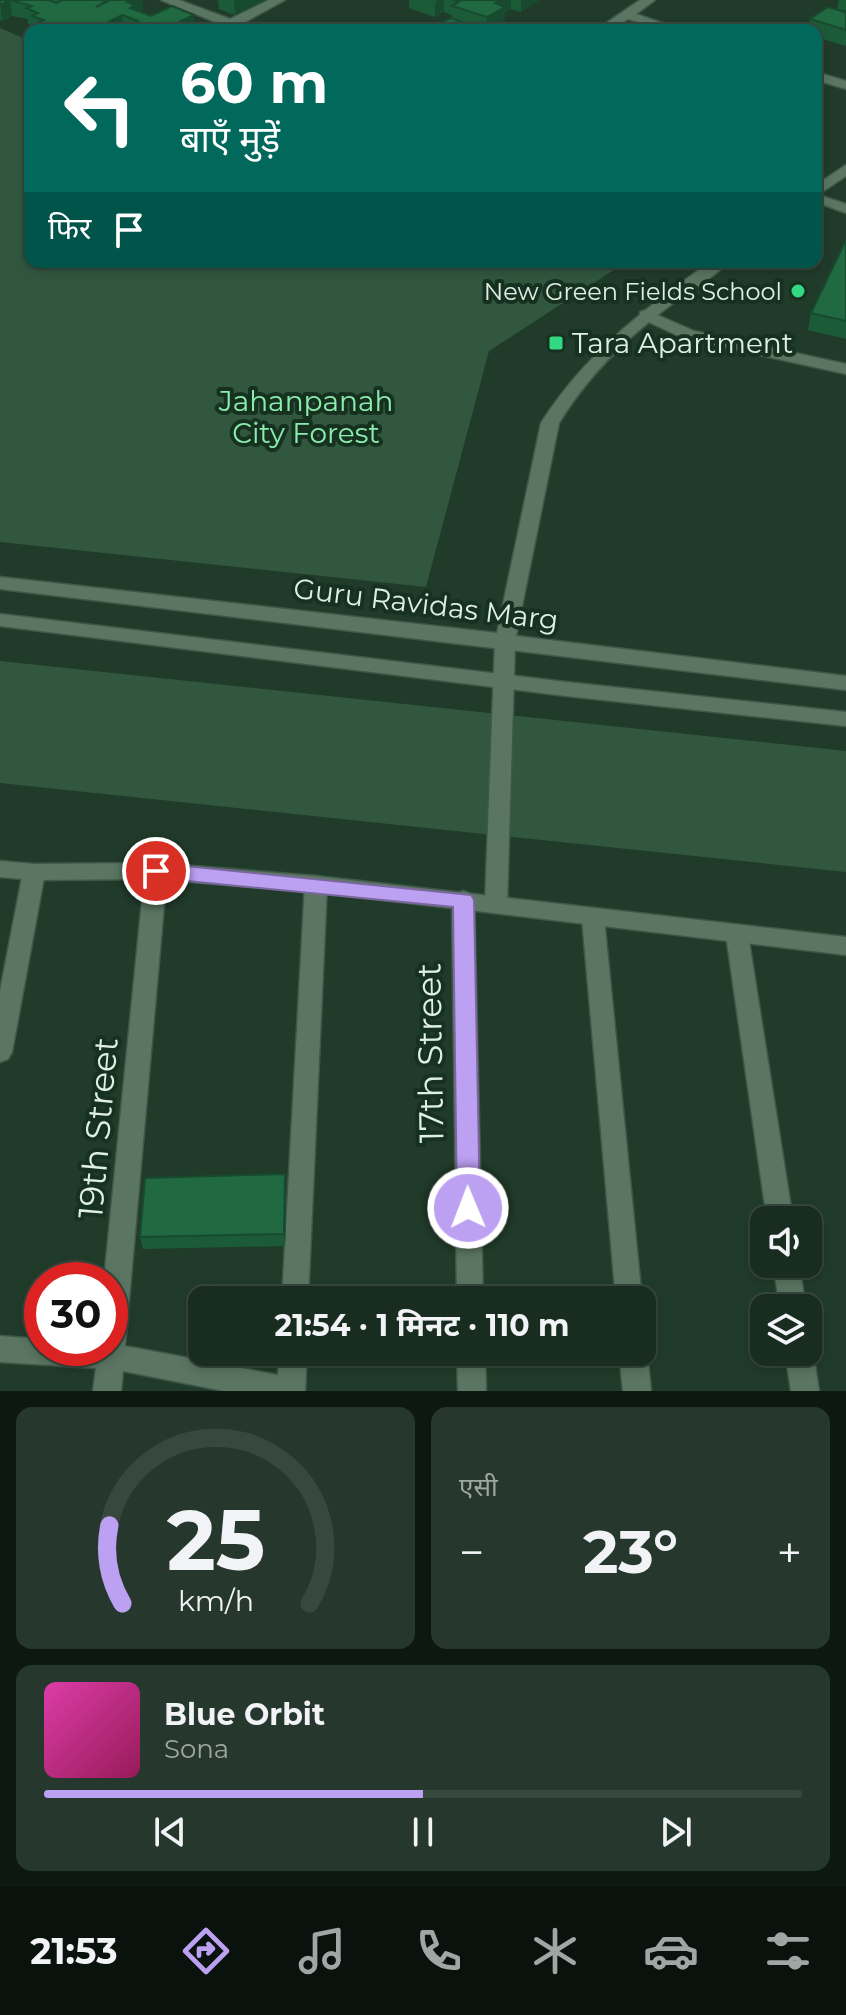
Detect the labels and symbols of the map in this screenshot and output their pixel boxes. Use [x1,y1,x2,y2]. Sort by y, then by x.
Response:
place label: New Green Fields School [484,277,782,306]
marker: New Green Fields School [789,282,807,300]
place label: Tara Apartment [572,326,793,360]
marker: Tara Apartment [547,334,565,352]
park label: Jahanpanah City Forest [218,384,393,450]
street label: Guru Ravidas Marg [292,571,560,637]
pin [122,837,190,905]
street label: 17th Street [407,963,453,1143]
street label: 19th Street [69,1036,127,1220]
position arrow [426,1166,510,1250]
speed limit sign: 30 [24,1262,128,1366]

